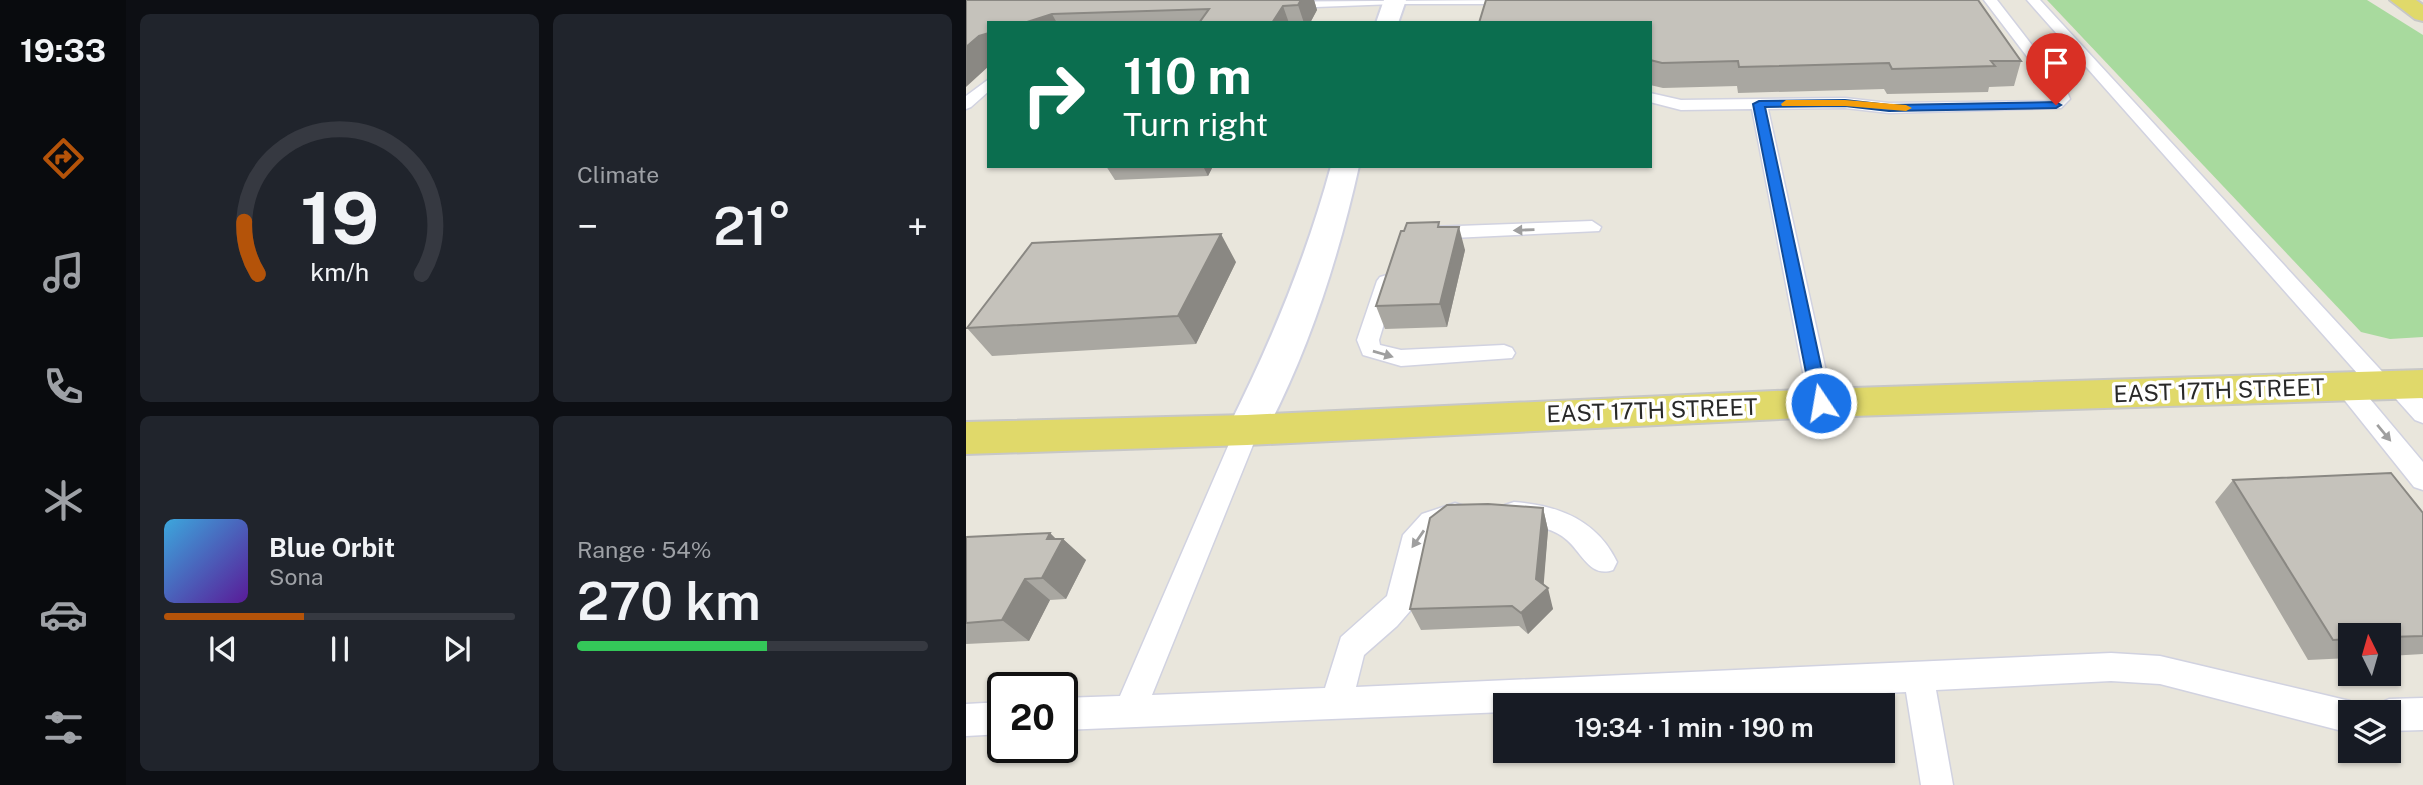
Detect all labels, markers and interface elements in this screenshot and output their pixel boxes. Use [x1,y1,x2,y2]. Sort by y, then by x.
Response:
text: 19:33 [20,32,106,69]
pin [2026,33,2086,105]
icon: arrive [2037,44,2075,82]
text: 110 m [1123,47,1251,105]
icon: right [1008,49,1099,140]
text: Turn right [1123,106,1268,143]
icon: directions [39,134,88,183]
text: Climate [577,161,659,188]
text: 19 [300,175,379,260]
text: 21° [713,196,792,257]
text: − [577,204,598,249]
text: + [907,204,928,249]
one-way arrow [1513,224,1535,235]
icon: music [39,248,88,297]
text: km/h [310,257,369,287]
one-way arrow [1373,350,1394,360]
icon: phone [39,362,88,411]
position arrow [1784,366,1858,440]
street label: EAST 17TH STREET [2113,373,2325,407]
street label: EAST 17TH STREET [1546,393,1758,427]
one-way arrow [2377,424,2392,442]
icon: climate [39,476,88,525]
one-way arrow [1411,529,1424,549]
text: Blue Orbit [269,532,395,563]
text: Range · 54% [577,536,711,563]
text: Sona [269,563,323,590]
text: 270 km [577,571,761,632]
icon: car [39,590,88,639]
north arrow [2338,623,2401,686]
map controls [2338,623,2401,763]
icon: previous [204,630,242,668]
icon: pause [321,630,359,668]
icon: next [438,630,476,668]
speed limit sign: 20 [987,672,1078,763]
button: layers [2338,700,2401,763]
icon: filters [39,703,88,752]
text: 19:34 · 1 min · 190 m [1574,712,1814,743]

